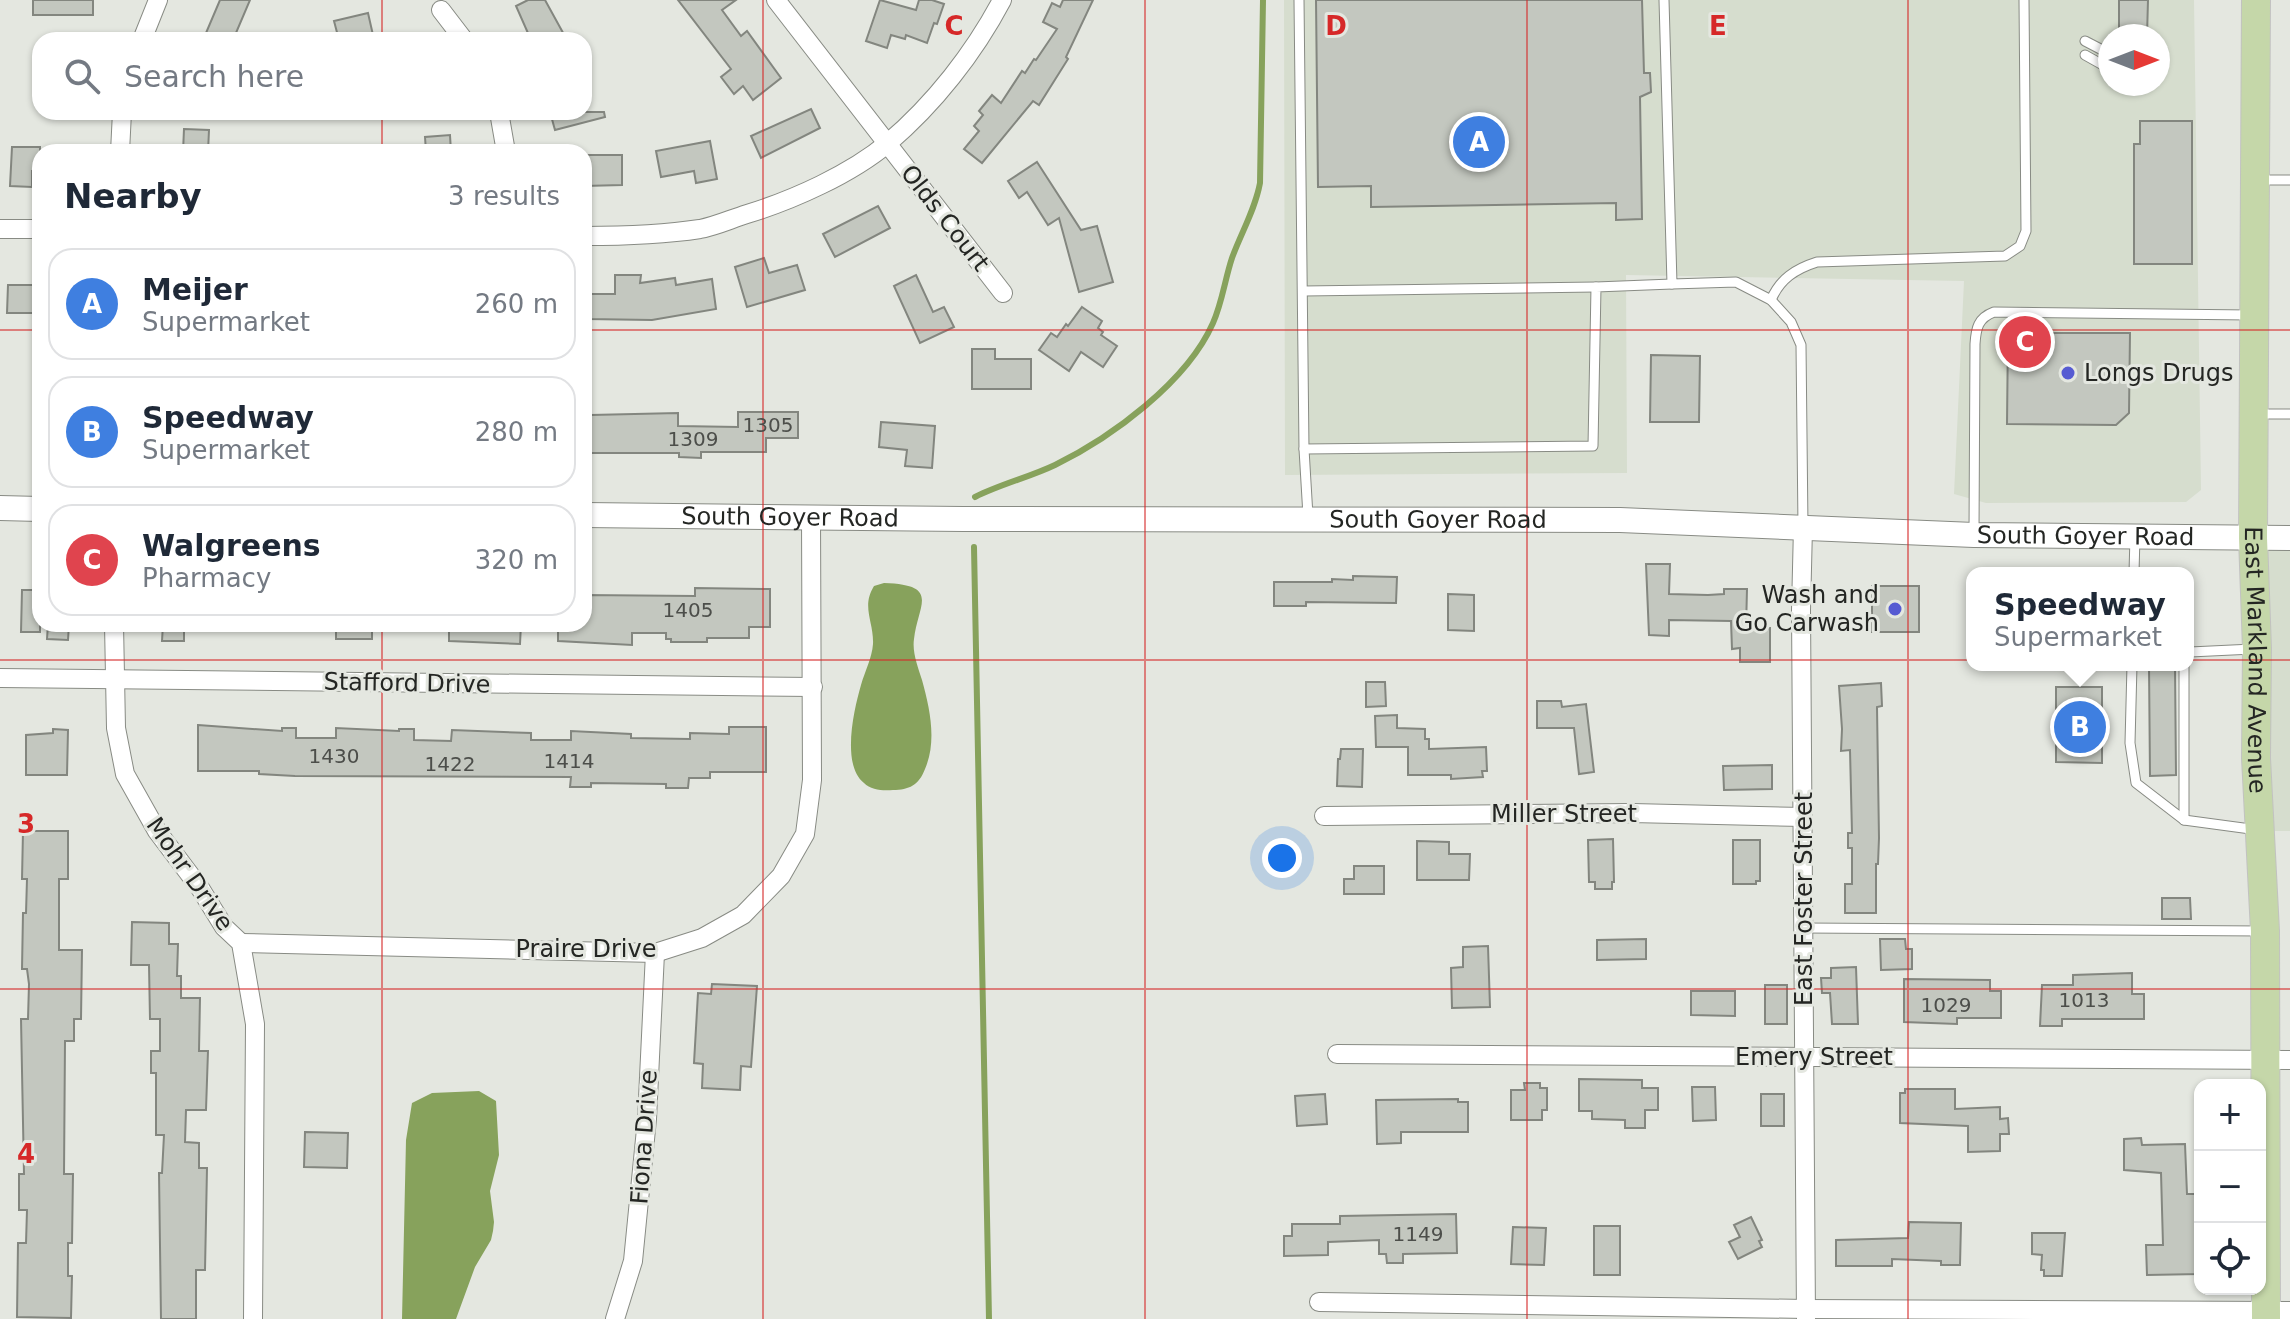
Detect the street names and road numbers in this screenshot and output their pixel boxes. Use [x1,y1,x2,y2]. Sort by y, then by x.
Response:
street label: Olds Court [895,159,995,277]
street label: South Goyer Road [681,502,899,532]
street label: South Goyer Road [1329,506,1547,534]
street label: South Goyer Road [1977,521,2195,551]
street label: East Markland Avenue [2239,526,2272,794]
street label: Stafford Drive [323,668,491,698]
street label: East Foster Street [1790,792,1818,1006]
street label: Miller Street [1491,800,1637,828]
street label: Mohr Drive [141,812,239,936]
street label: Praire Drive [515,935,657,963]
street label: Emery Street [1735,1043,1893,1071]
street label: Fiona Drive [625,1069,663,1205]

